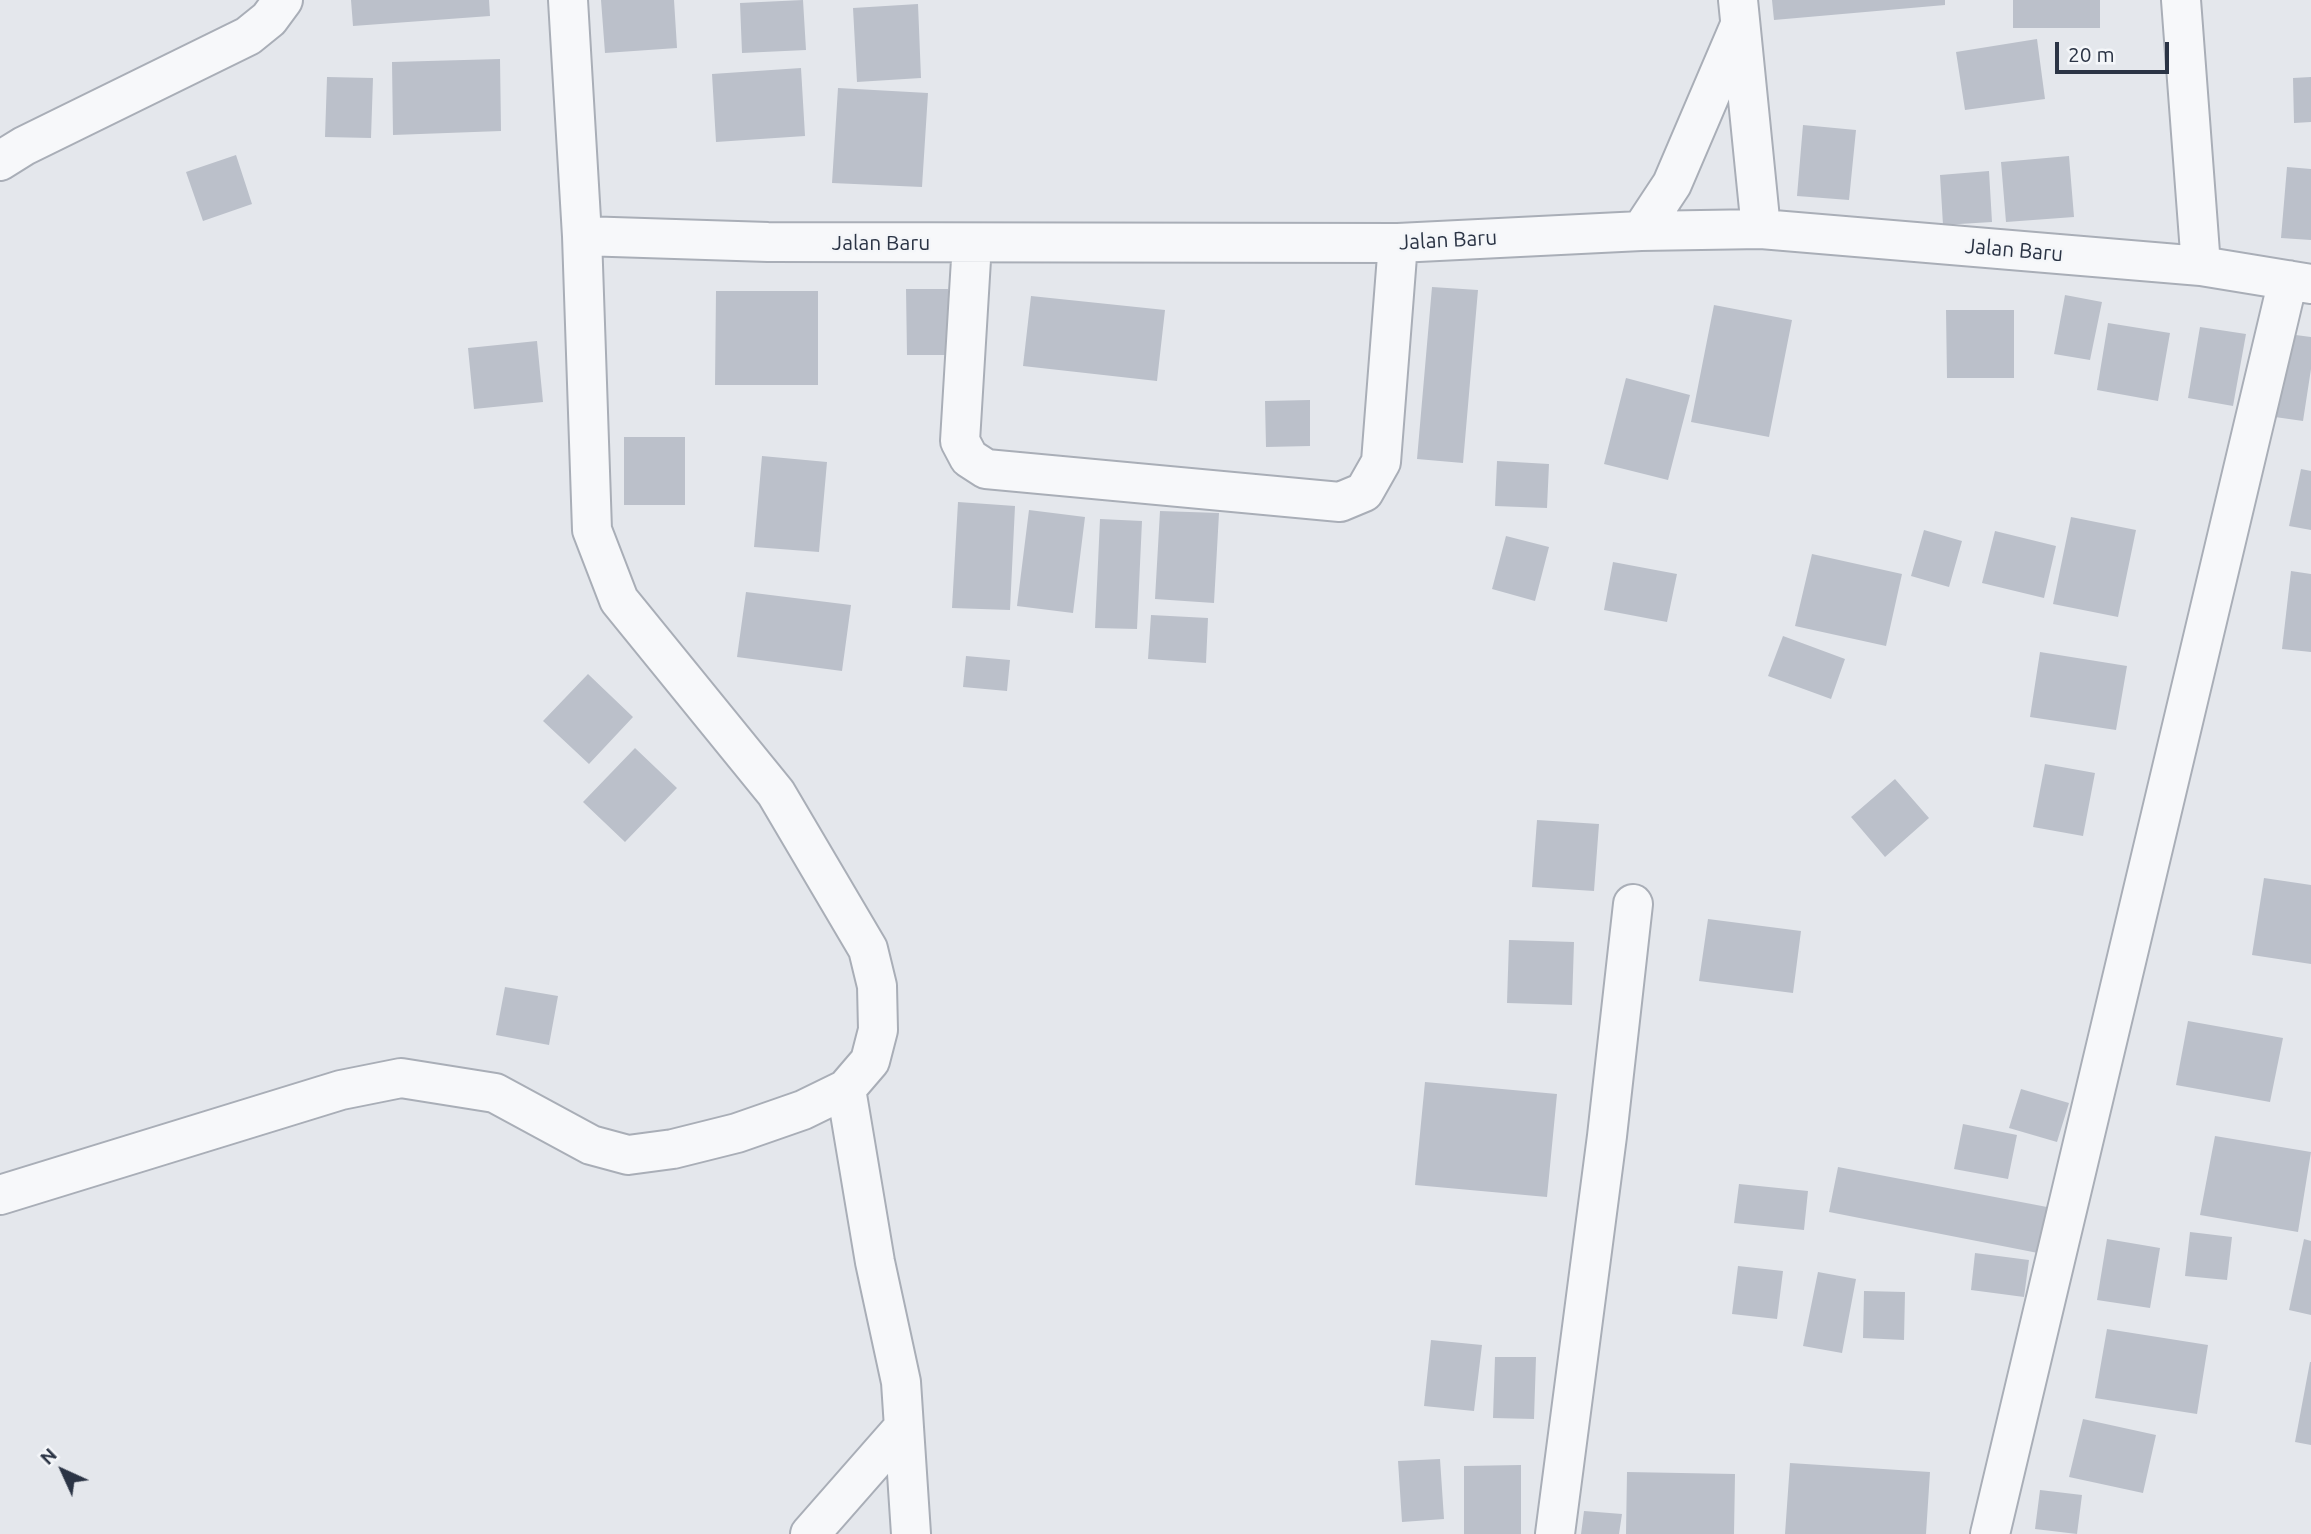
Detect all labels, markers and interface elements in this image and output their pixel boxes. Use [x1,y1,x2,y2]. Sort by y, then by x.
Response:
scale bar [2059,28,2173,72]
text: 20 m [2068,42,2115,66]
street label: Jalan Baru [1398,225,1498,255]
street label: Jalan Baru [832,230,930,256]
street label: Jalan Baru [1964,233,2064,267]
north arrow [28,1436,98,1506]
text: N [35,1443,61,1469]

